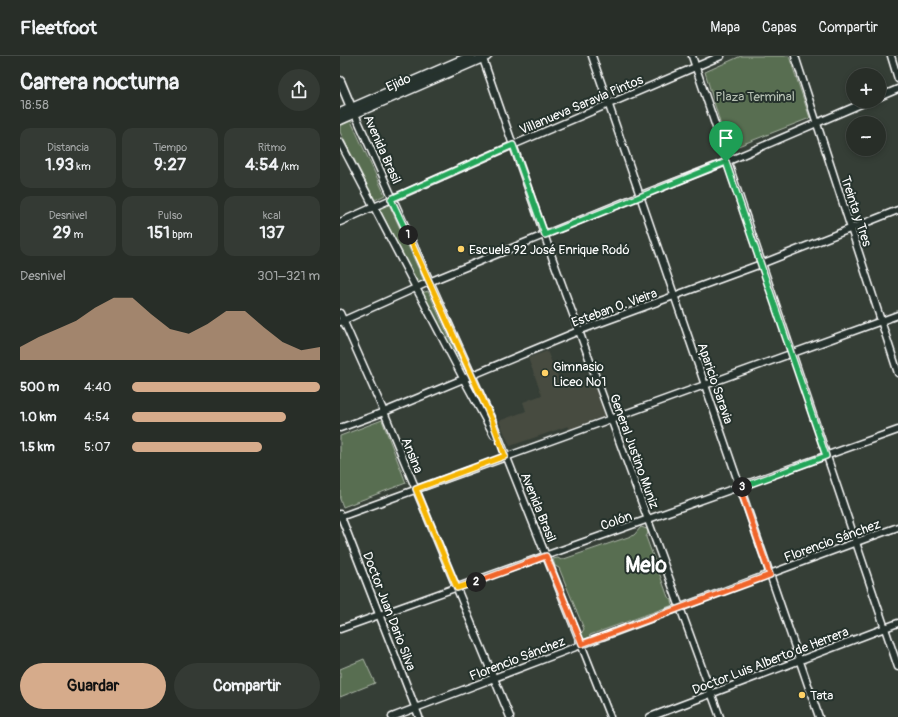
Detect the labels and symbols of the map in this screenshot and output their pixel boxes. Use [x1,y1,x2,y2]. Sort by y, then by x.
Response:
street label: Ejido [384,70,413,95]
street label: Villanueva Saravia Pintos [517,72,646,138]
park label: Plaza Terminal [715,89,795,105]
street label: Avenida Brasil [360,112,404,186]
pin [709,121,743,162]
street label: Treinta y Tres [837,174,875,249]
pin: 1 [398,225,418,245]
place label: Escuela 92 José Enrique Rodó [469,242,630,258]
marker: Escuela 92 José Enrique Rodó [456,244,466,254]
street label: Esteban O. Vieira [569,285,659,331]
street label: Aparicio Saravia [694,341,736,426]
place label: Gimnasio Liceo Nº1 [553,359,606,390]
marker: Gimnasio Liceo Nº1 [540,368,550,378]
street label: General Justino Muniz [606,392,662,511]
street label: Ansina [398,435,426,475]
street label: Avenida Brasil [517,470,559,545]
pin: 3 [732,477,752,497]
street label: Colón [598,508,634,534]
street label: Florencio Sánchez [782,516,883,566]
street label: Doctor Juan Dario Silva [359,550,419,673]
district label: Melo [625,552,668,579]
pin: 2 [466,572,486,592]
street label: Doctor Luis Alberto de Herrera [690,624,851,698]
street label: Florencio Sánchez [467,633,568,685]
place label: Tata [810,688,833,704]
marker: Tata [797,690,807,700]

